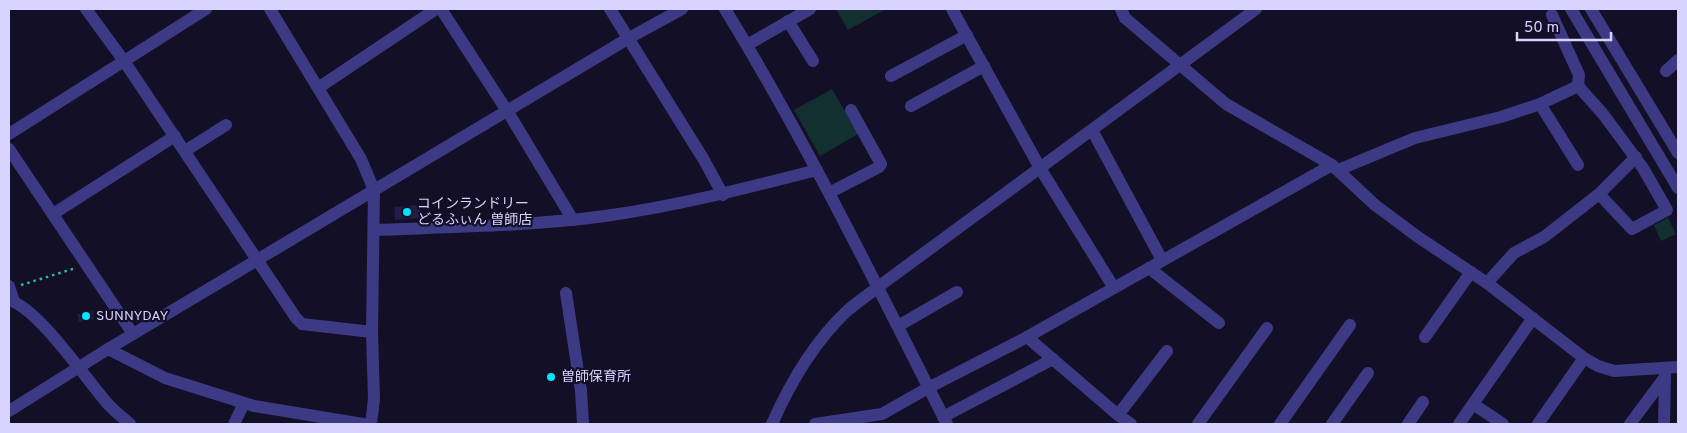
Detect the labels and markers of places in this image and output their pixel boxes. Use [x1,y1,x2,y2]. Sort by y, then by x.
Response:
place label: コインランドリー どるふぃん 曽師店 [417,196,532,229]
marker: コインランドリー どるふぃん 曽師店 [401,206,413,218]
place label: SUNNYDAY [96,308,168,325]
marker: SUNNYDAY [80,310,92,322]
place label: 曽師保育所 [561,369,631,386]
marker: 曽師保育所 [545,371,557,383]

